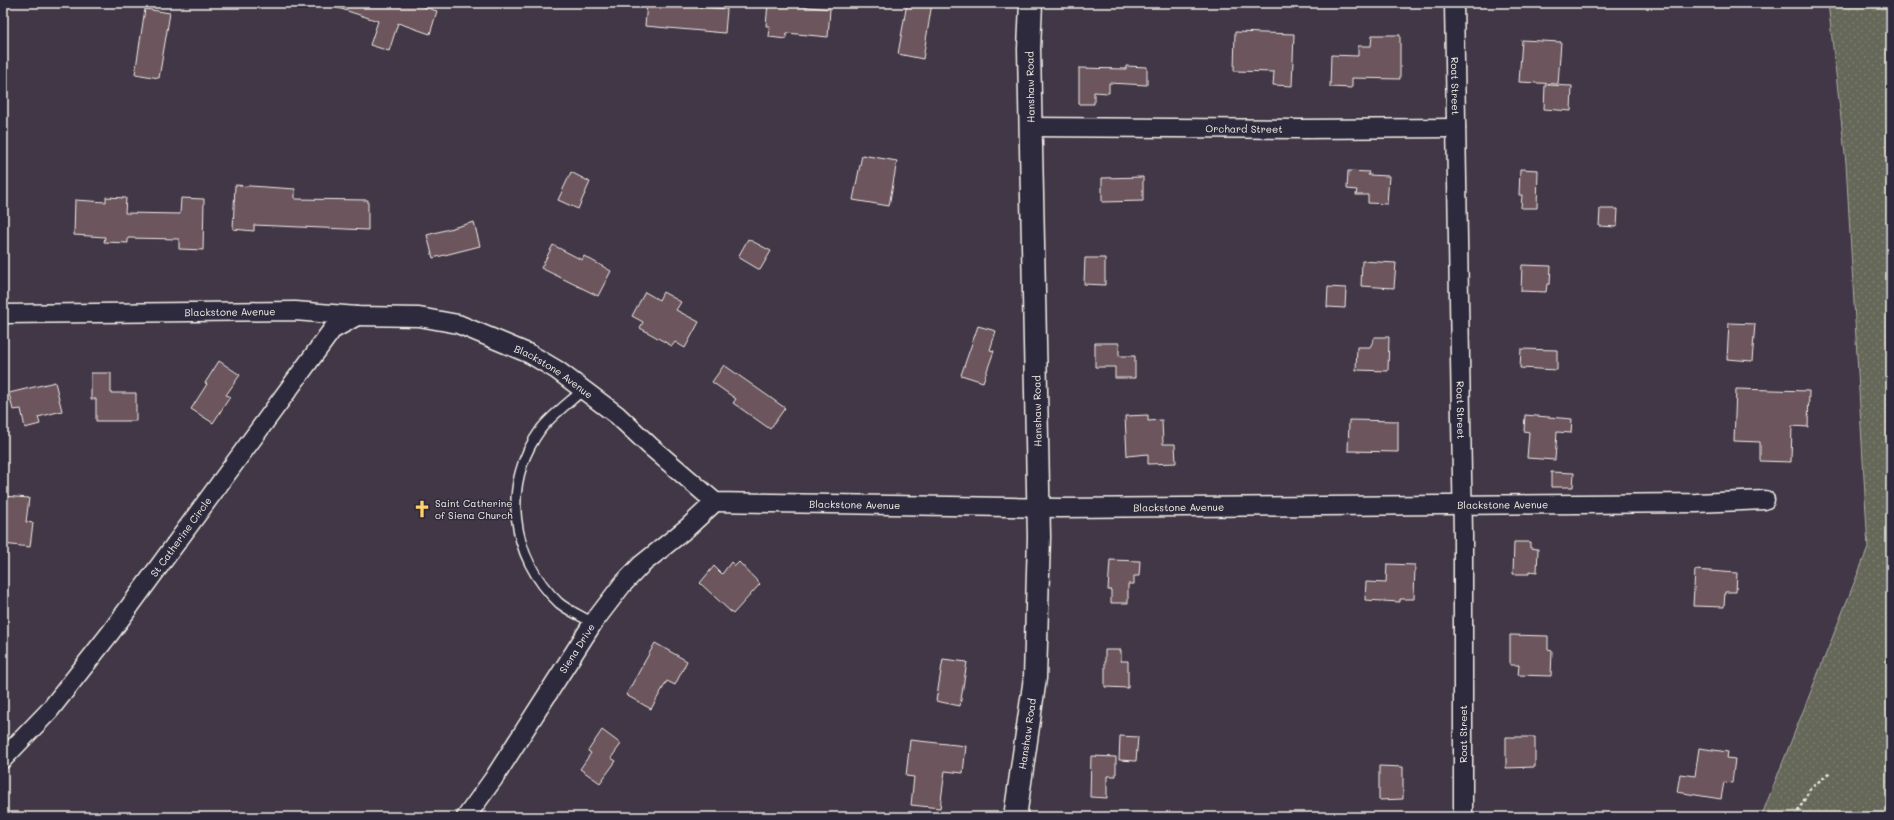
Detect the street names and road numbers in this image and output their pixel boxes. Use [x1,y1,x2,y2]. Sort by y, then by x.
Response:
street label: Hanshaw Road [1022,51,1038,123]
street label: Roat Street [1448,57,1463,115]
street label: Orchard Street [1205,121,1283,136]
street label: Blackstone Avenue [184,304,276,319]
street label: Blackstone Avenue [512,341,596,402]
street label: Hanshaw Road [1029,375,1045,447]
street label: Roat Street [1453,381,1468,439]
street label: St Catherine Circle [147,494,215,579]
street label: Blackstone Avenue [809,497,900,512]
street label: Blackstone Avenue [1457,497,1548,512]
street label: Blackstone Avenue [1133,500,1224,514]
street label: Siena Drive [556,621,598,676]
street label: Hanshaw Road [1015,697,1039,770]
street label: Roat Street [1456,705,1470,763]

